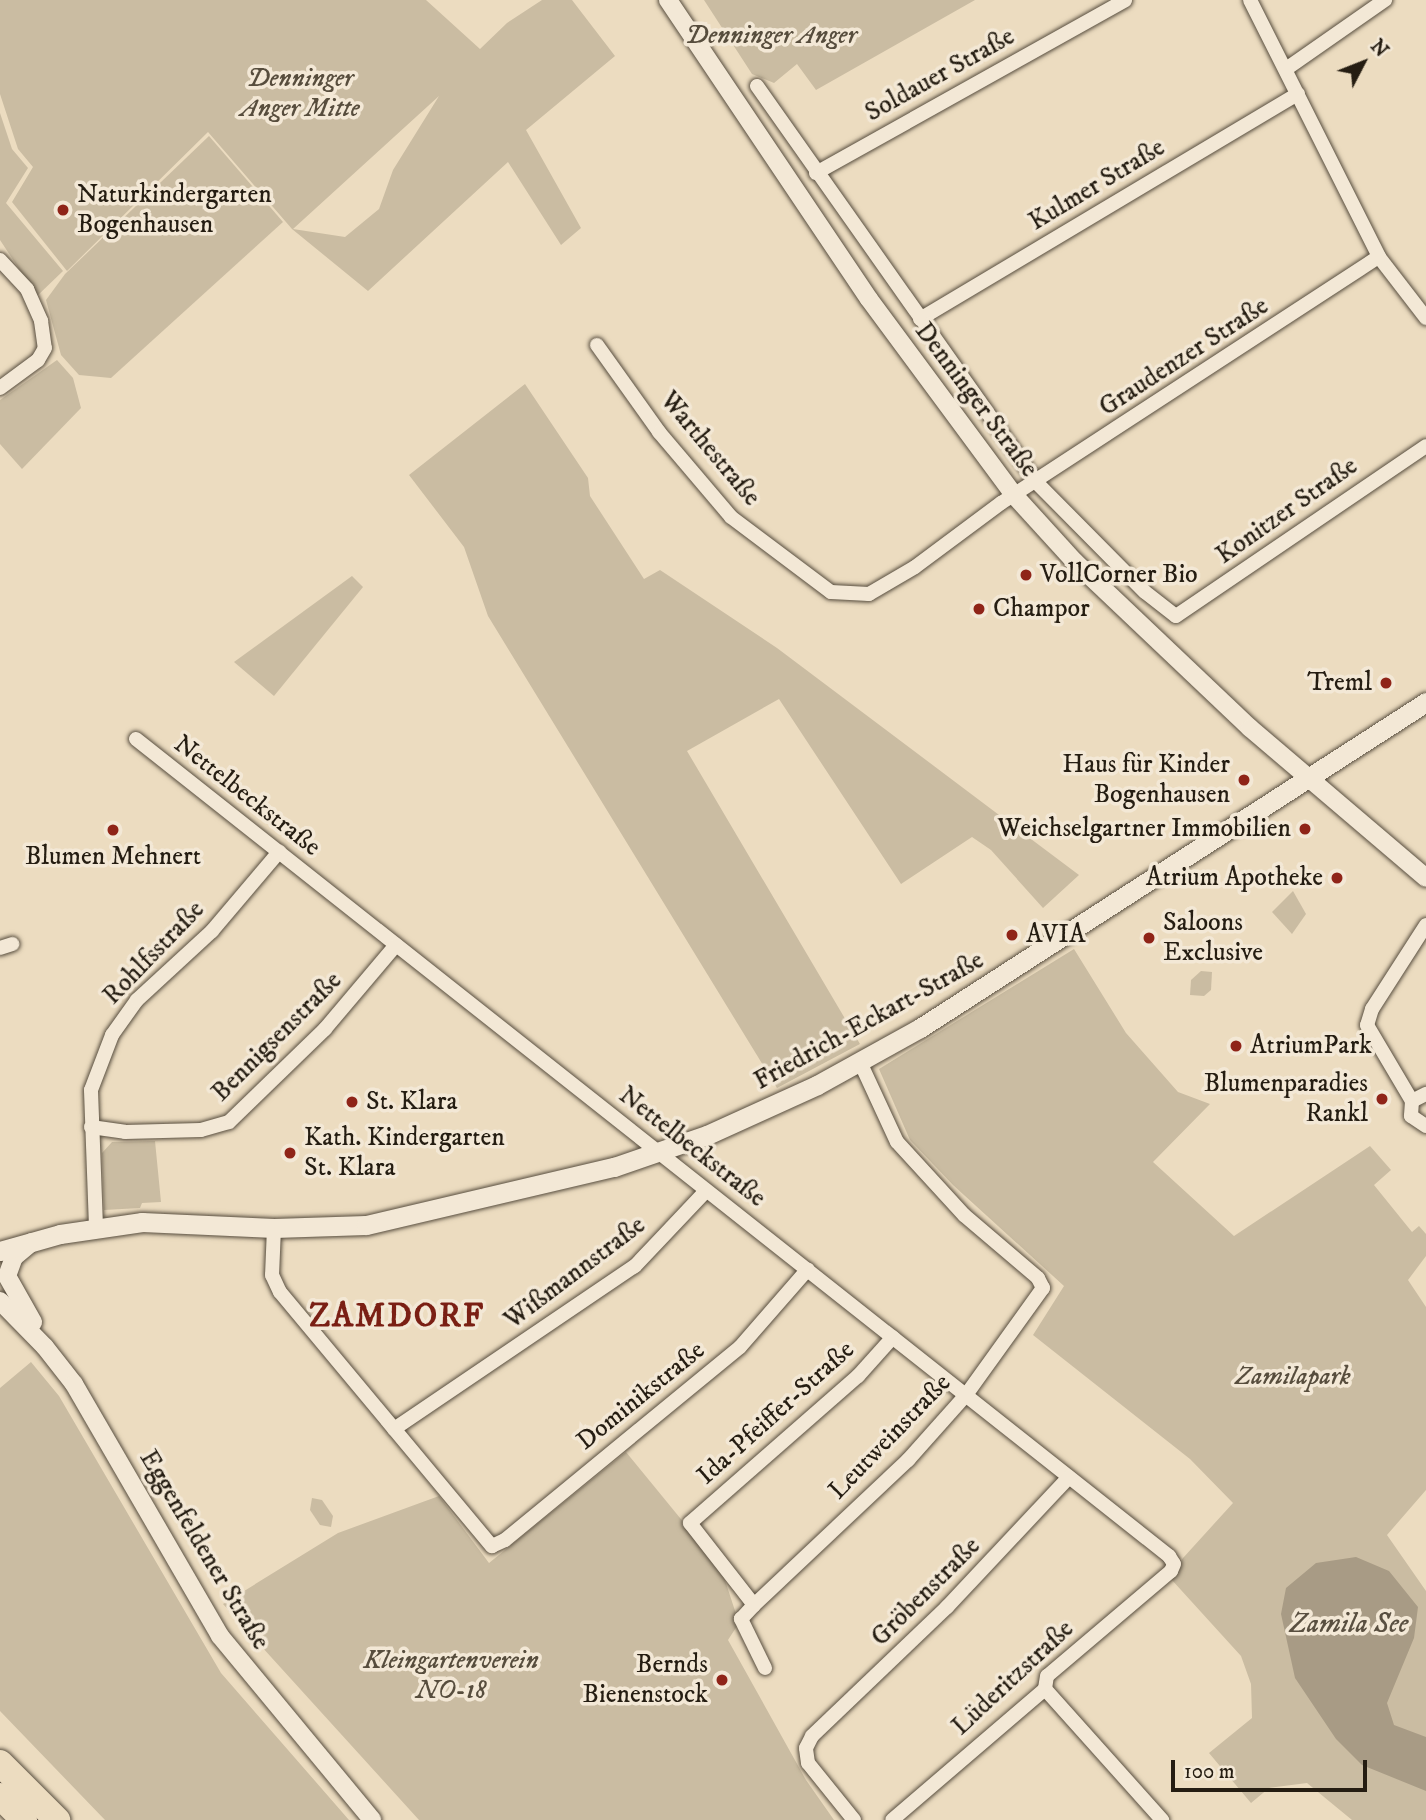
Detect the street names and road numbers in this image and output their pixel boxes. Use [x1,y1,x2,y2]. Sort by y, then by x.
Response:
street label: Soldauer Straße [860,21,1020,129]
street label: Kulmer Straße [1023,132,1171,238]
street label: Graudenzer Straße [1094,291,1274,423]
street label: Denninger Straße [908,317,1044,483]
street label: Warthestraße [653,385,767,513]
street label: Konitzer Straße [1210,451,1364,571]
street label: Nettelbeckstraße [167,729,327,863]
street label: Rohlfsstraße [97,895,211,1011]
street label: Friedrich-Eckart-Straße [749,945,989,1097]
street label: Bennigsenstraße [206,966,348,1108]
street label: Nettelbeckstraße [612,1080,772,1214]
street label: Wißmannstraße [498,1210,652,1336]
street label: Ida-Pfeiffer-Straße [691,1334,861,1492]
street label: Dominikstraße [571,1335,711,1457]
street label: Leutweinstraße [822,1368,958,1506]
street label: Eggenfeldener Straße [132,1445,276,1655]
street label: Gröbenstraße [865,1531,987,1653]
street label: Lüderitzstraße [946,1614,1080,1742]

